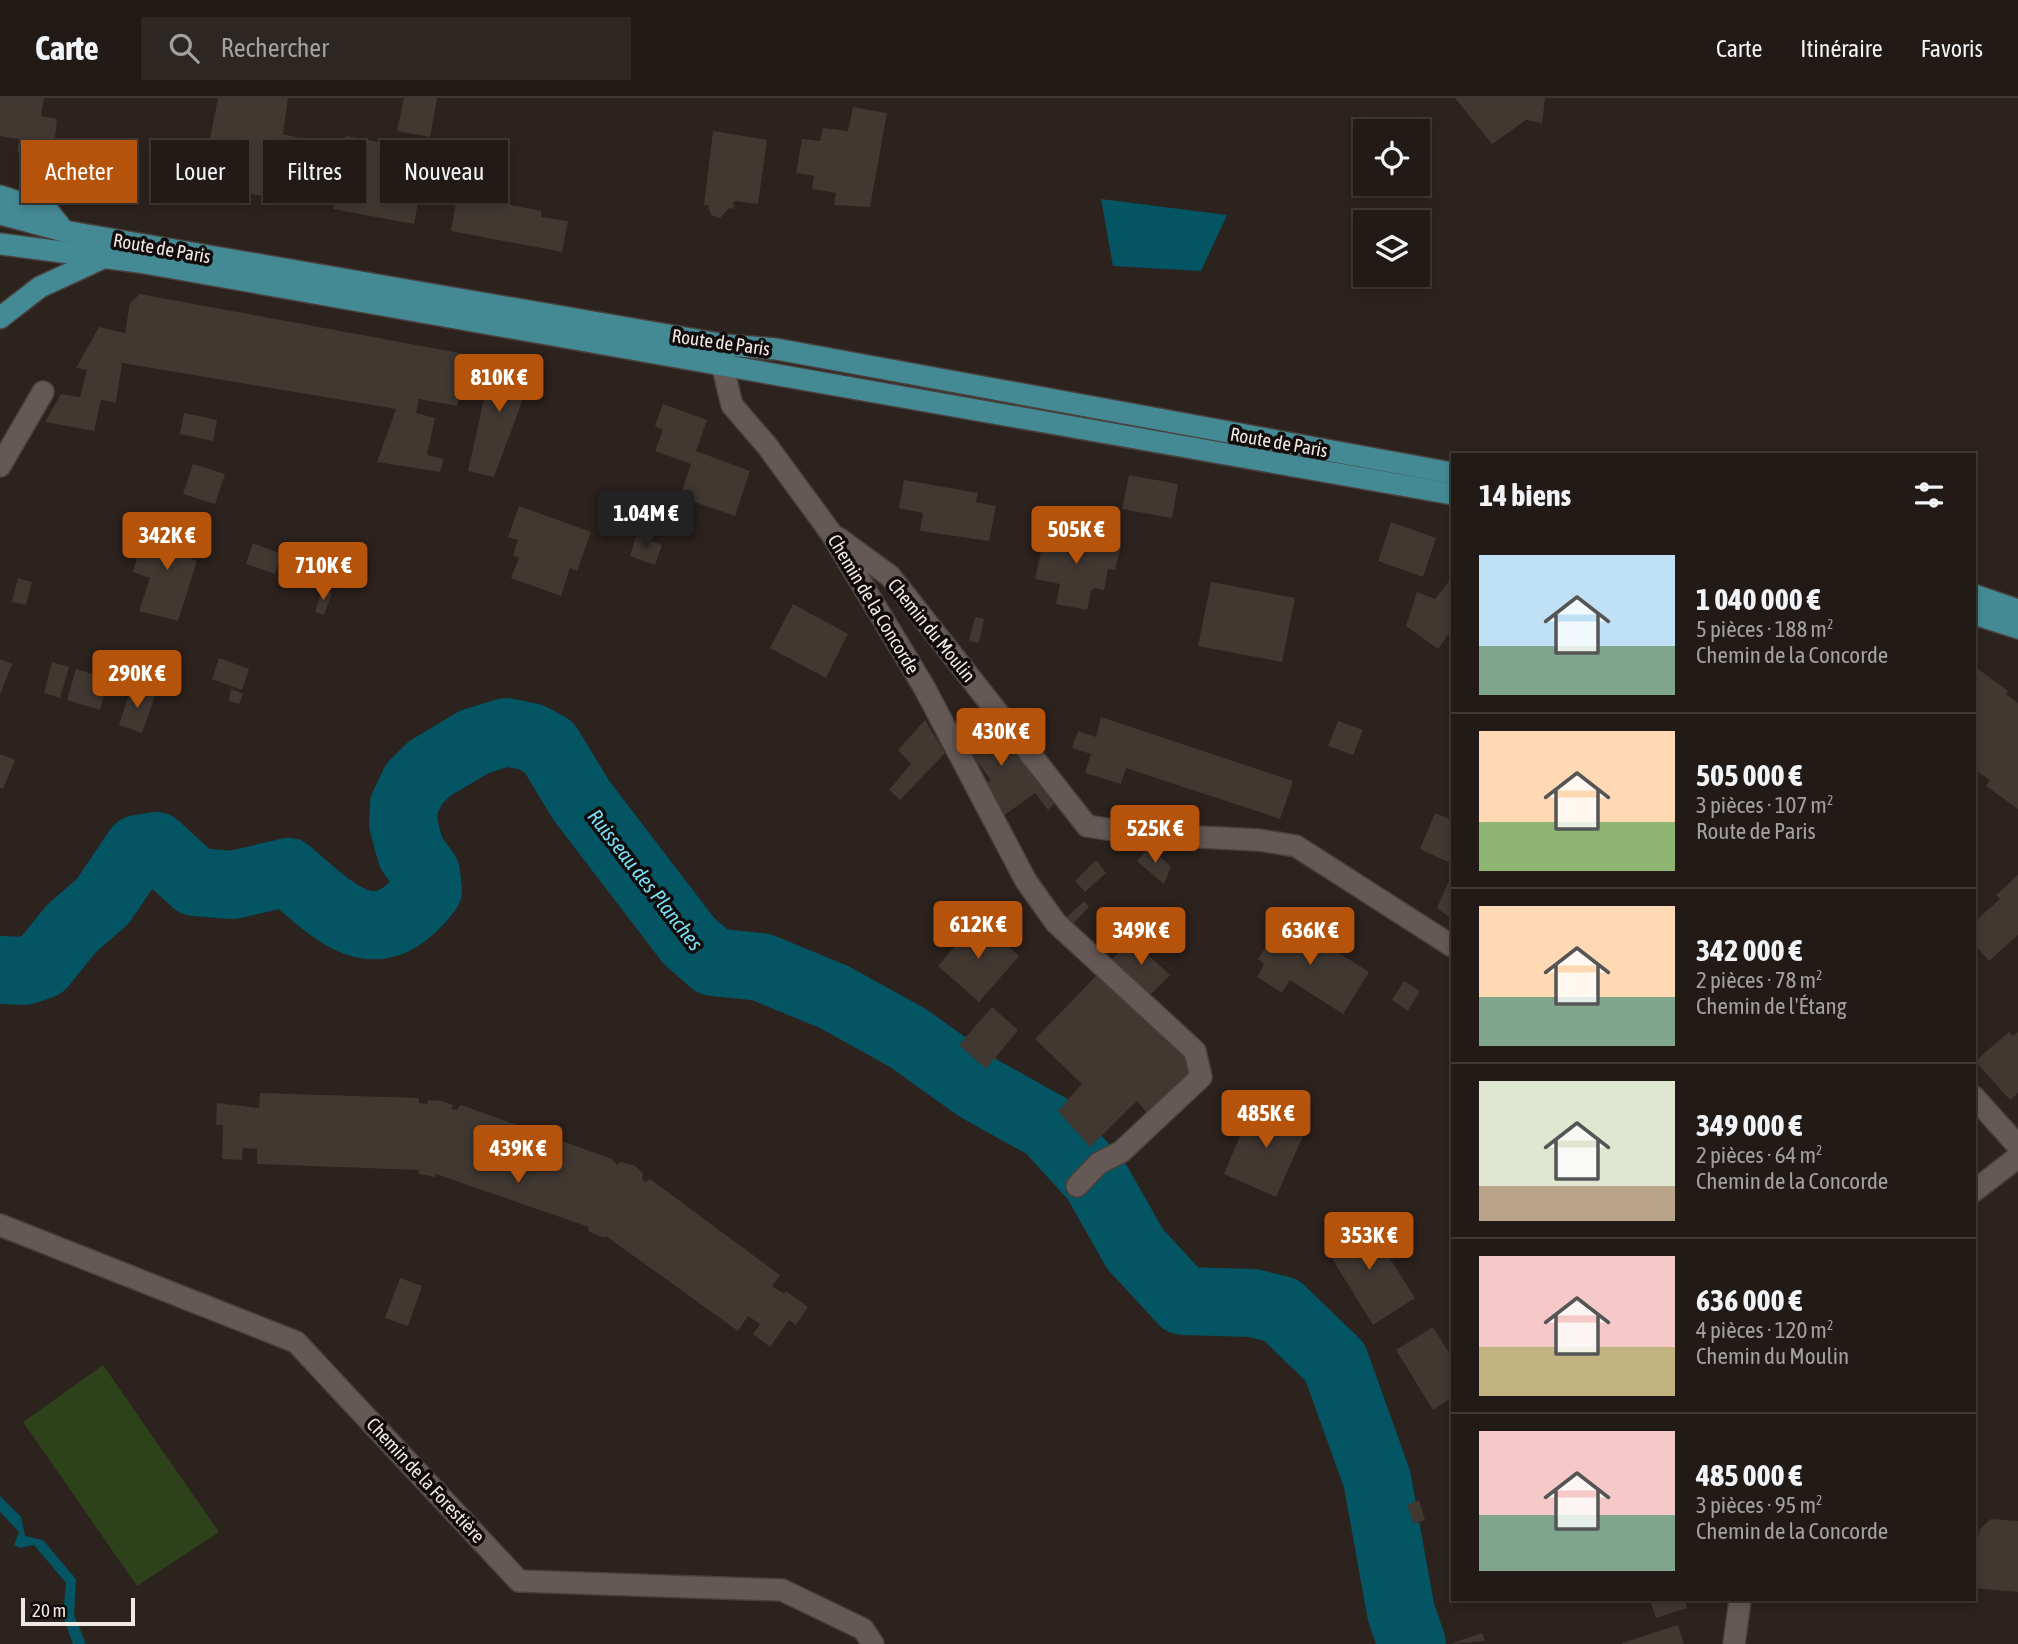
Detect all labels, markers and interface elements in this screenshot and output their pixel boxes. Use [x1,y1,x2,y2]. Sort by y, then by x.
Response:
search box [141,17,631,80]
text: Carte [35,29,99,67]
icon: search [165,29,203,67]
text: Rechercher [221,33,329,63]
text: Carte [1716,35,1762,62]
text: Itinéraire [1800,35,1883,62]
text: Favoris [1921,35,1983,62]
map controls [1353,119,1430,287]
button: locate [1353,119,1430,196]
chip: Acheter [21,140,137,203]
chip: Louer [151,140,249,203]
chip: Filtres [263,140,366,203]
chip: Nouveau [380,140,508,203]
button: layers [1353,210,1430,287]
street label: Route de Paris [111,229,213,267]
street label: Route de Paris [671,324,772,360]
pin: 810K € [442,354,556,414]
text: 810K € [470,364,528,390]
street label: Route de Paris [1228,423,1330,461]
icon: filters [1910,476,1948,514]
text: 14 biens [1479,478,1571,512]
pin: 1.04M € [581,490,711,550]
text: 1.04M € [613,500,679,526]
pin: 505K € [1019,506,1133,566]
pin: 342K € [110,512,224,572]
text: 505K € [1047,516,1105,542]
text: 342K € [138,522,196,548]
street label: Chemin de la Concorde [824,530,924,678]
pin: 710K € [266,542,380,602]
text: 710K € [294,552,352,578]
street label: Chemin du Moulin [884,574,980,686]
text: 1 040 000 € [1696,582,1821,616]
icon: home [1535,583,1619,667]
text: 5 pièces · 188 m² [1696,616,1833,642]
text: Chemin de la Concorde [1696,642,1888,668]
pin: 290K € [80,650,194,710]
text: 290K € [108,660,166,686]
pin: 430K € [944,708,1058,768]
text: 430K € [972,718,1030,744]
text: 505 000 € [1696,758,1802,792]
icon: home [1535,759,1619,843]
text: 3 pièces · 107 m² [1696,792,1833,818]
water label: Ruisseau des Planches [583,804,708,955]
pin: 525K € [1098,806,1212,865]
text: 525K € [1126,815,1184,841]
text: Route de Paris [1696,818,1816,844]
pin: 612K € [921,902,1035,961]
pin: 349K € [1084,908,1198,967]
pin: 636K € [1253,908,1367,967]
text: 612K € [949,911,1007,937]
text: 349K € [1112,917,1170,943]
text: 636K € [1281,917,1339,943]
text: 342 000 € [1696,933,1802,967]
icon: home [1535,934,1619,1018]
text: 2 pièces · 78 m² [1696,967,1823,993]
text: Chemin de l'Étang [1696,993,1847,1019]
pin: 485K € [1209,1090,1323,1150]
text: 485K € [1237,1100,1295,1126]
text: 349 000 € [1696,1108,1802,1142]
icon: home [1535,1109,1619,1193]
pin: 439K € [461,1126,575,1185]
text: 439K € [489,1135,547,1161]
text: 2 pièces · 64 m² [1696,1142,1823,1168]
text: Chemin de la Concorde [1696,1168,1888,1194]
pin: 353K € [1312,1212,1426,1272]
text: 353K € [1340,1222,1398,1248]
text: 636 000 € [1696,1283,1802,1317]
icon: home [1535,1284,1619,1368]
text: 4 pièces · 120 m² [1696,1317,1833,1343]
text: Chemin du Moulin [1696,1343,1849,1369]
street label: Chemin de la Forestière [362,1413,490,1547]
text: 485 000 € [1696,1458,1802,1492]
icon: home [1535,1459,1619,1543]
text: 3 pièces · 95 m² [1696,1492,1823,1518]
text: Chemin de la Concorde [1696,1518,1888,1544]
scale bar [21,1595,135,1627]
text: 20 m [32,1599,66,1621]

